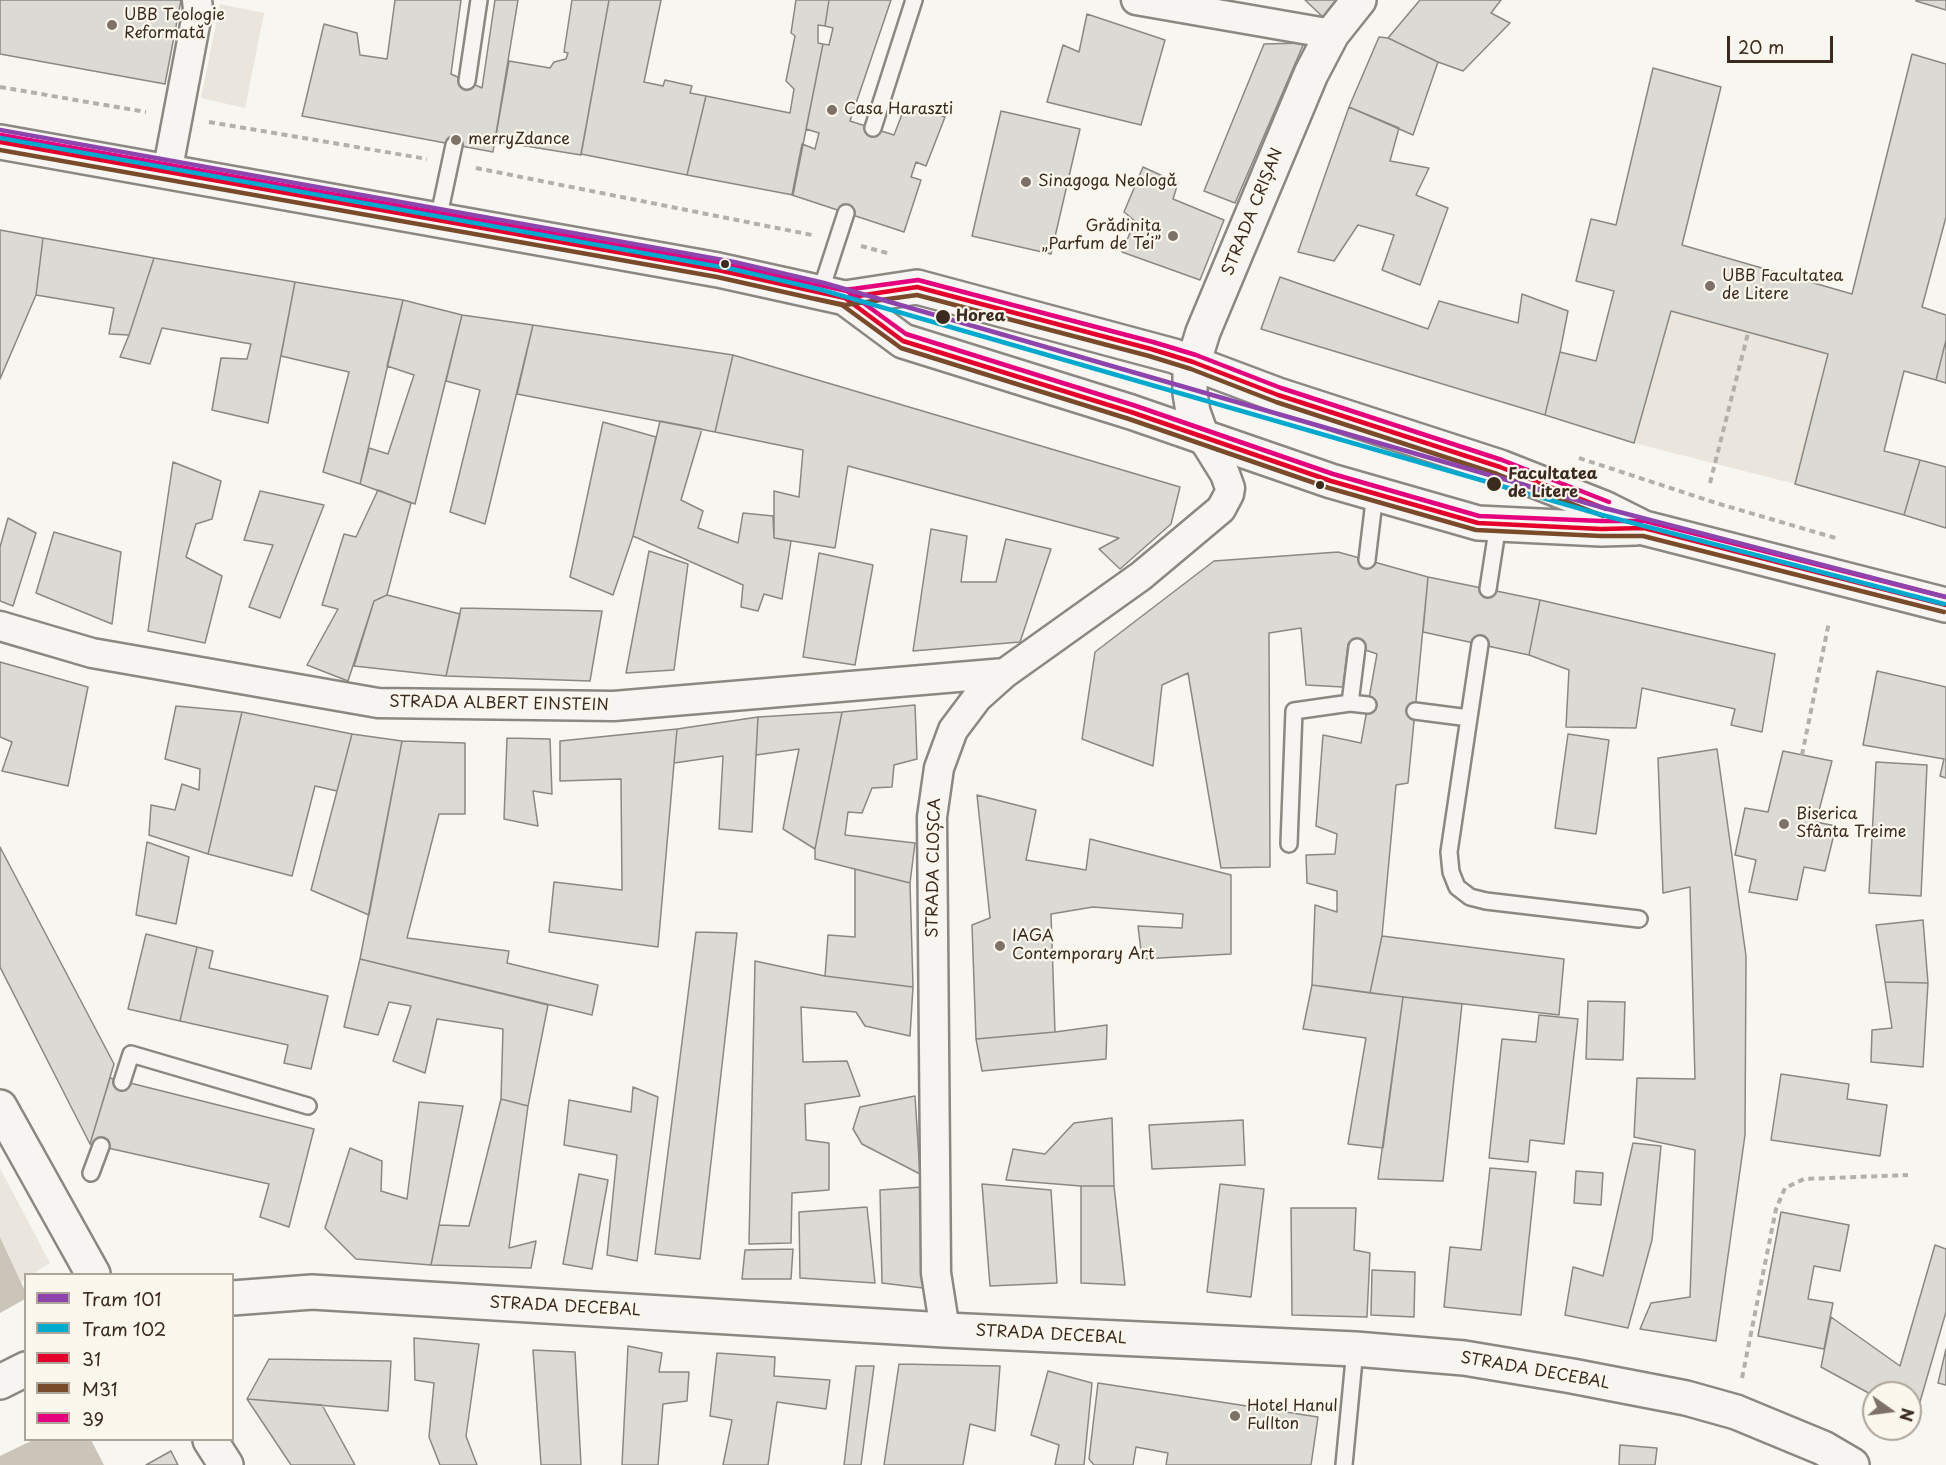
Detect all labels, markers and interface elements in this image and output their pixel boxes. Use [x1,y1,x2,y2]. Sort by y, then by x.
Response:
place label: UBB Teologie Reformată [124,6,225,44]
marker: UBB Teologie Reformată [105,18,119,32]
scale bar [1730,24,1836,62]
text: 20 m [1738,33,1784,60]
place label: Casa Haraszti [844,100,953,120]
marker: Casa Haraszti [825,103,839,117]
place label: merryZdance [468,130,570,150]
marker: merryZdance [449,133,463,147]
street label: STRADA CRIȘAN [1219,145,1287,279]
place label: Sinagoga Neologă [1038,172,1177,192]
marker: Sinagoga Neologă [1019,175,1033,189]
place label: Grădinița „Parfum de Tei” [1042,217,1161,255]
marker: Grădinița „Parfum de Tei” [1166,229,1180,243]
unlabelled marker [719,258,731,270]
place label: UBB Facultatea de Litere [1722,267,1843,305]
marker: UBB Facultatea de Litere [1703,279,1717,293]
place label: Horea [956,307,1006,327]
marker: Horea [934,308,952,326]
place label: Facultatea de Litere [1508,465,1597,503]
marker: Facultatea de Litere [1485,475,1503,493]
unlabelled marker [1314,479,1326,491]
street label: STRADA ALBERT EINSTEIN [389,692,609,716]
street label: STRADA CLOȘCA [923,798,945,938]
place label: Biserica Sfânta Treime [1796,805,1906,843]
marker: Biserica Sfânta Treime [1777,817,1791,831]
place label: IAGA Contemporary Art [1012,927,1155,965]
marker: IAGA Contemporary Art [993,939,1007,953]
legend [24,1273,234,1441]
text: Tram 101 [82,1285,161,1312]
street label: STRADA DECEBAL [489,1293,641,1321]
text: Tram 102 [82,1315,166,1342]
street label: STRADA DECEBAL [975,1321,1127,1349]
text: 31 [82,1345,101,1372]
street label: STRADA DECEBAL [1459,1348,1611,1394]
text: M31 [82,1375,118,1402]
north arrow [1862,1381,1922,1441]
place label: Hotel Hanul Fullton [1247,1397,1338,1435]
text: 39 [82,1405,104,1432]
text: N [1894,1406,1921,1424]
marker: Hotel Hanul Fullton [1228,1409,1242,1423]

